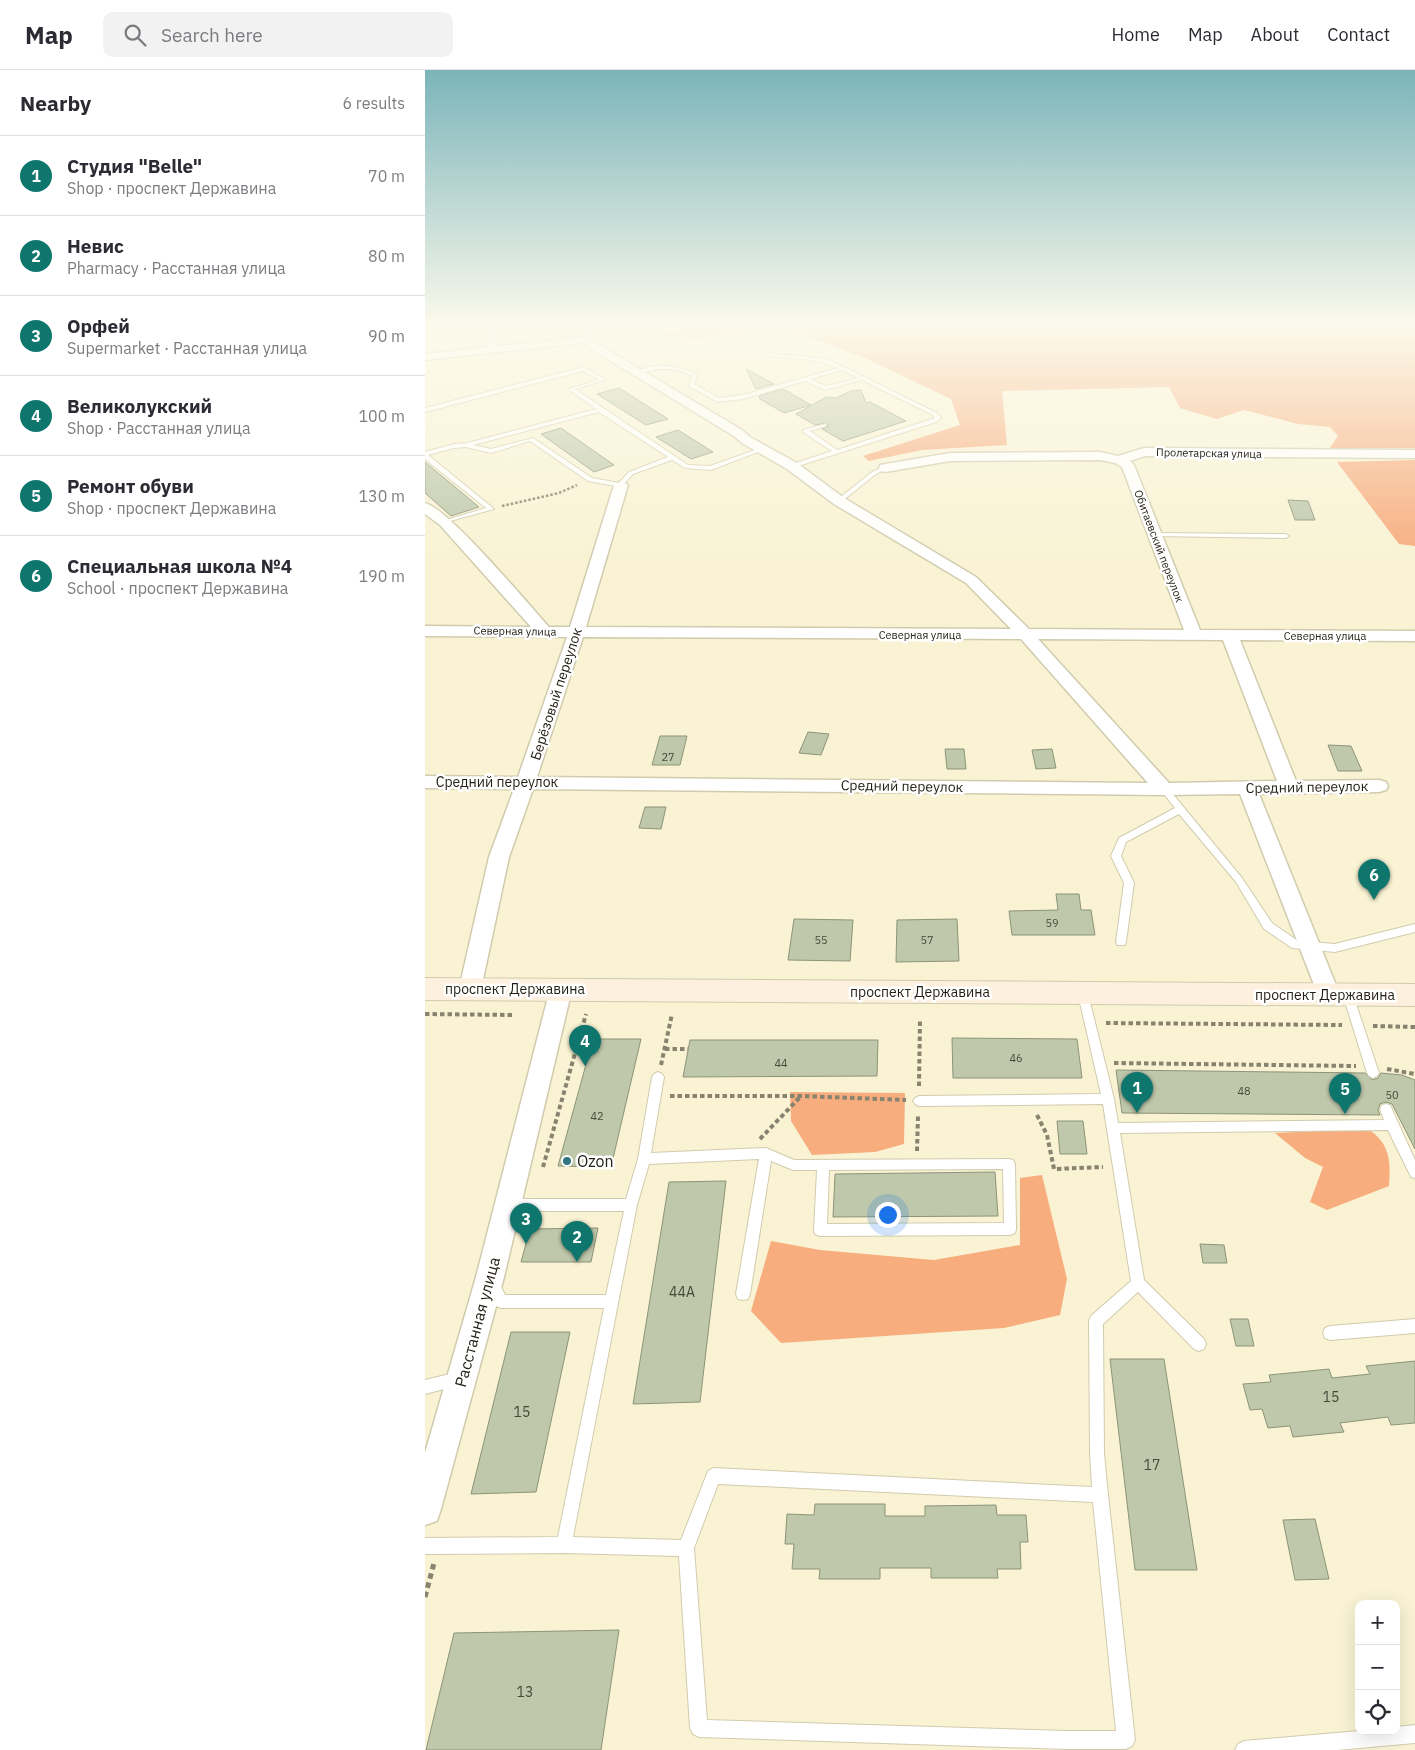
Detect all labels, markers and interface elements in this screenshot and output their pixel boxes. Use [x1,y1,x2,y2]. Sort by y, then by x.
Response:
search box [103,12,453,57]
text: Map [25,19,73,51]
icon: search [121,21,149,49]
text: Search here [161,23,263,47]
text: Home [1112,23,1160,46]
text: Map [1188,23,1223,46]
text: About [1251,23,1299,46]
text: Contact [1327,23,1390,46]
text: Nearby [20,89,91,117]
text: 6 results [342,93,405,113]
text: Студия "Belle" [67,154,202,178]
text: 1 [31,166,41,186]
text: 70 m [368,166,405,186]
text: Shop · проспект Державина [67,178,276,198]
text: Невис [67,234,124,258]
text: 2 [31,246,41,266]
text: 80 m [368,246,405,266]
text: Pharmacy · Расстанная улица [67,258,286,278]
text: Орфей [67,314,130,338]
text: 3 [31,326,41,346]
text: 90 m [368,326,405,346]
text: Supermarket · Расстанная улица [67,338,307,358]
text: Великолукский [67,394,212,418]
text: 4 [31,406,41,426]
text: 100 m [358,406,405,426]
text: Shop · Расстанная улица [67,418,250,438]
street label: Пролетарская улица [1156,445,1262,461]
text: Ремонт обуви [67,474,194,498]
text: 5 [31,486,41,506]
text: 130 m [358,486,405,506]
street label: Обитаевский переулок [1131,488,1187,604]
text: Shop · проспект Державина [67,498,276,518]
text: Специальная школа №4 [67,554,292,578]
text: 6 [31,566,41,586]
text: 190 m [358,566,405,586]
text: School · проспект Державина [67,578,288,598]
street label: Северная улица [474,623,557,639]
street label: Берёзовый переулок [526,625,586,763]
street label: Северная улица [879,628,961,642]
street label: Северная улица [1284,629,1366,643]
house number: 27 [661,750,675,764]
street label: Средний переулок [436,773,559,791]
street label: Средний переулок [841,776,964,796]
street label: Средний переулок [1246,777,1369,797]
pin: 6 [1358,859,1390,900]
house number: 59 [1045,916,1059,930]
house number: 55 [814,933,828,947]
house number: 57 [920,933,934,947]
street label: проспект Державина [445,980,585,998]
street label: проспект Державина [850,983,990,1001]
street label: проспект Державина [1255,986,1395,1004]
pin: 4 [569,1025,601,1066]
house number: 46 [1009,1051,1023,1065]
house number: 44 [774,1056,788,1070]
pin: 1 [1121,1072,1153,1113]
pin: 5 [1329,1073,1361,1114]
house number: 48 [1237,1084,1251,1098]
house number: 50 [1385,1088,1399,1102]
house number: 42 [590,1109,604,1123]
place label: Ozon [577,1151,614,1171]
marker: Ozon [561,1155,573,1167]
your location [875,1202,901,1228]
pin: 3 [510,1203,542,1244]
pin: 2 [561,1221,593,1262]
street label: Расстанная улица [450,1254,504,1389]
house number: 44А [669,1283,695,1301]
house number: 15 [1323,1388,1339,1406]
house number: 15 [514,1403,530,1421]
house number: 17 [1144,1456,1160,1474]
map controls [1355,1600,1400,1735]
button: + [1355,1600,1400,1645]
button: − [1355,1645,1400,1690]
house number: 13 [517,1683,533,1701]
button: locate [1355,1690,1400,1735]

